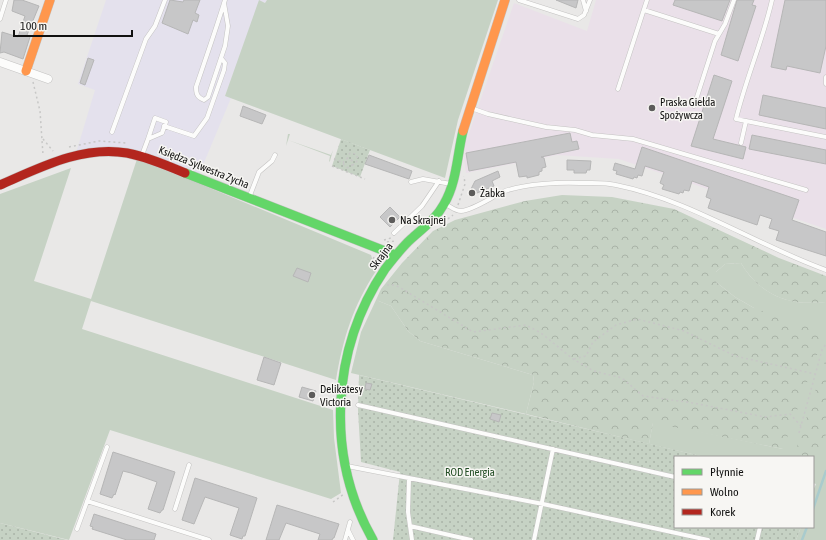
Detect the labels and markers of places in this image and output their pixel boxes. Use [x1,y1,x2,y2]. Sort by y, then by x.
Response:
place label: Praska Giełda Spożywcza [660,96,715,121]
marker: Praska Giełda Spożywcza [647,103,657,113]
place label: Żabka [480,187,505,199]
marker: Żabka [467,188,477,198]
place label: Na Skrajnej [400,214,446,226]
marker: Na Skrajnej [387,215,397,225]
place label: Delikatesy Victoria [320,383,363,408]
marker: Delikatesy Victoria [307,390,317,400]

